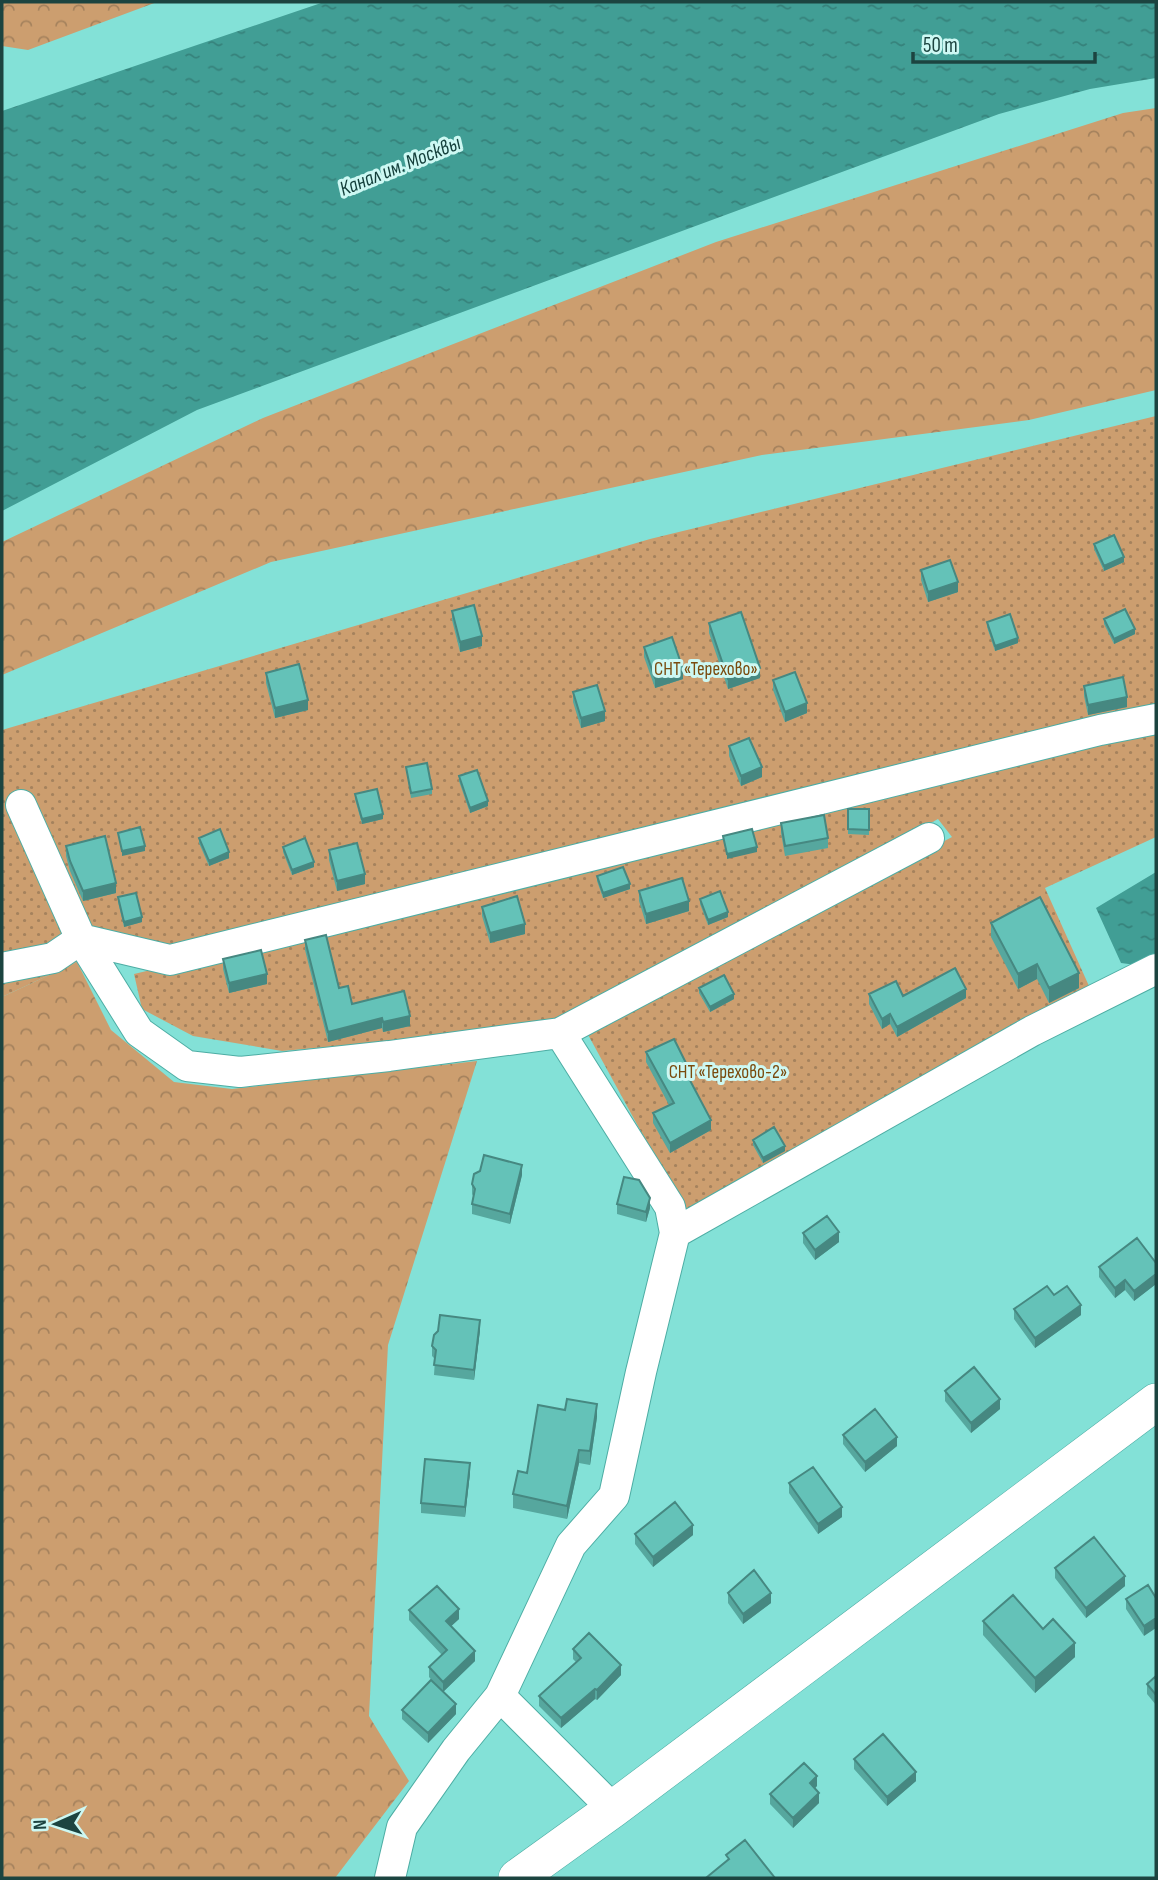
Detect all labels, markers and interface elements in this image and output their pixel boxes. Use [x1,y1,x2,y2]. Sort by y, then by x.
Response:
scale bar [913,21,1095,65]
text: 50 m [923,33,958,58]
water label: Канал им. Москвы [336,130,464,202]
park label: СНТ «Терехово» [654,658,758,681]
park label: СНТ «Терехово-2» [669,1061,787,1084]
north arrow [21,1789,91,1859]
text: N [29,1819,52,1830]

